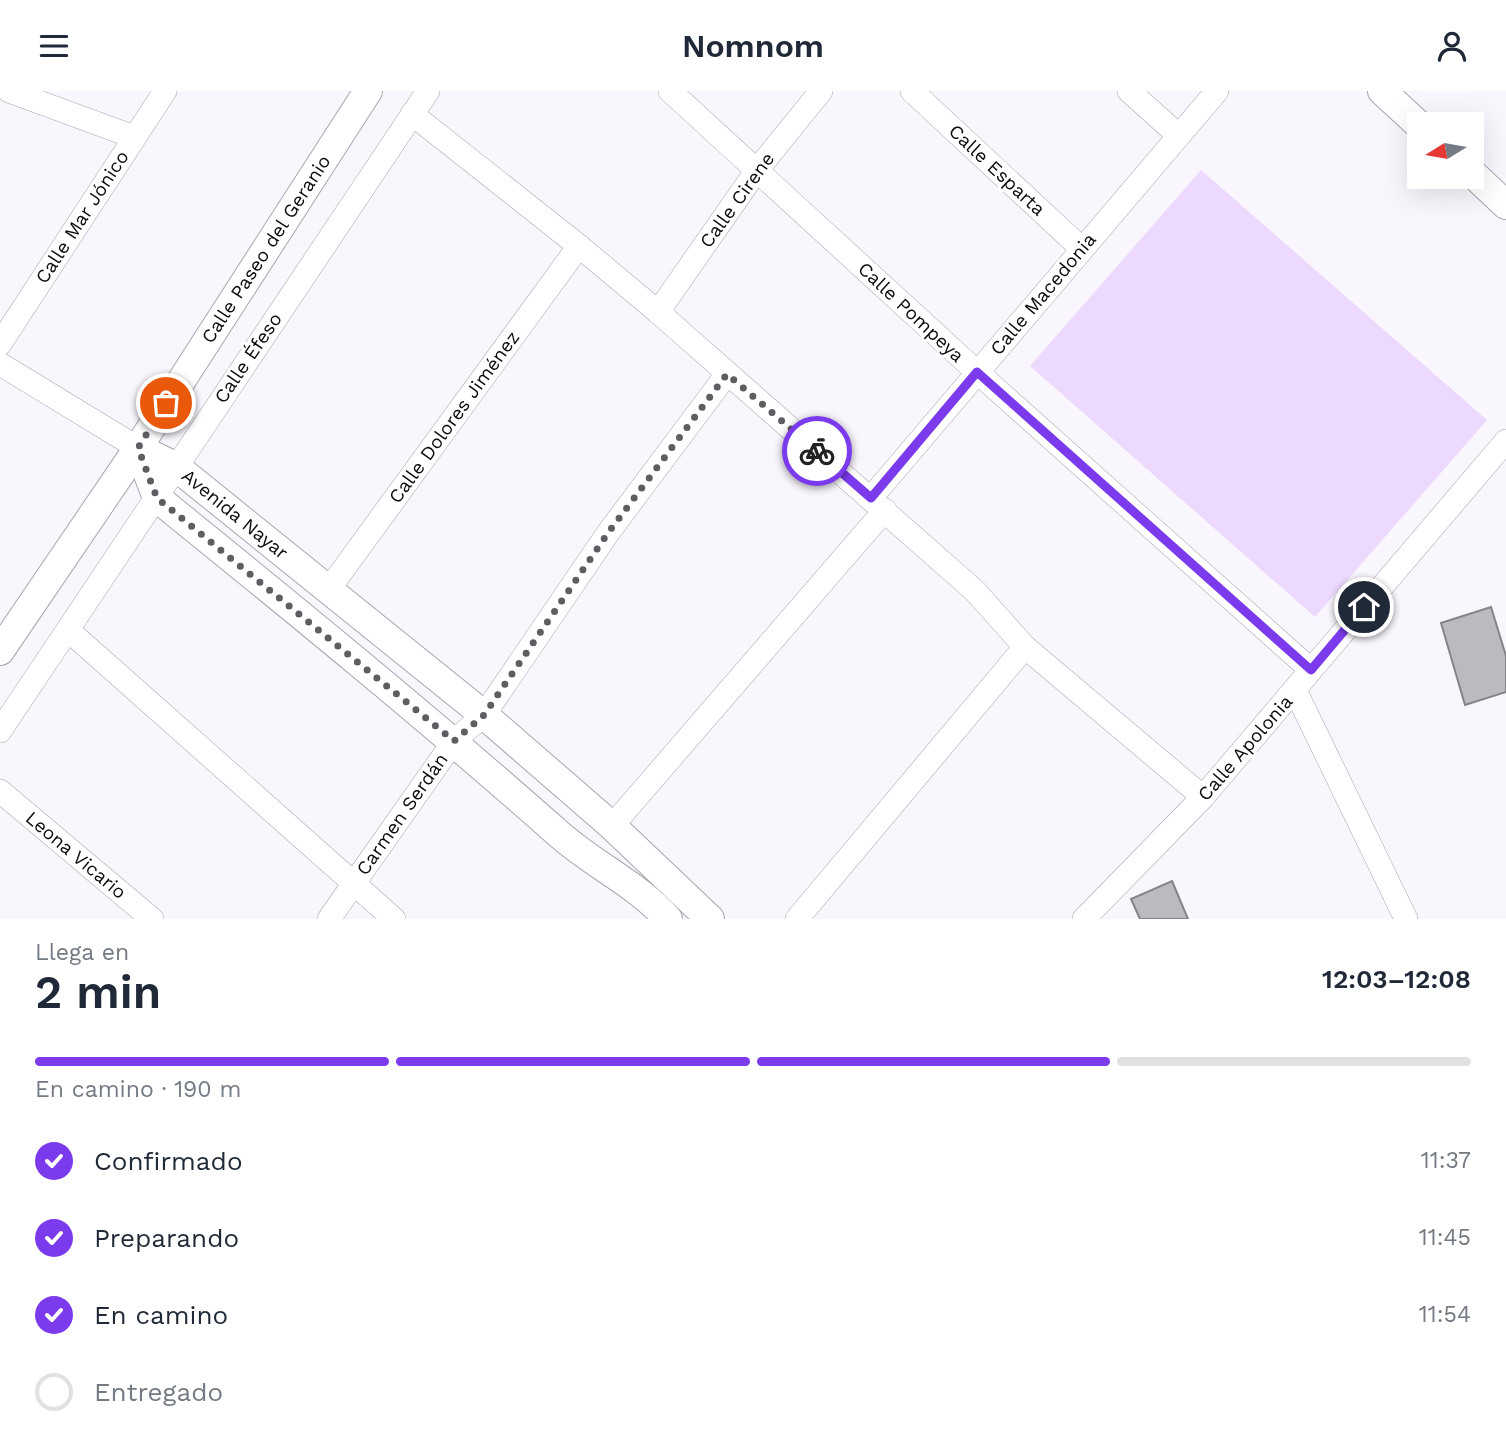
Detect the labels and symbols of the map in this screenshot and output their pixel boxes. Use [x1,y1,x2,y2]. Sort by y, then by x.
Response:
north arrow [1407,112,1484,189]
street label: Calle Esparta [944,119,1050,221]
street label: Calle Mar Jónico [30,146,134,288]
street label: Calle Cirene [695,148,779,252]
street label: Calle Paseo del Geranio [197,151,335,347]
street label: Calle Macedonia [985,228,1101,360]
street label: Calle Pompeya [853,257,969,367]
street label: Calle Éfeso [209,308,287,408]
street label: Calle Dolores Jiménez [384,326,524,508]
pin [136,373,196,433]
courier [782,416,852,486]
street label: Avenida Nayar [177,464,293,564]
pin [1334,577,1394,637]
street label: Calle Apolonia [1193,690,1297,806]
street label: Carmen Serdán [351,748,453,880]
street label: Leona Vicario [21,806,131,904]

